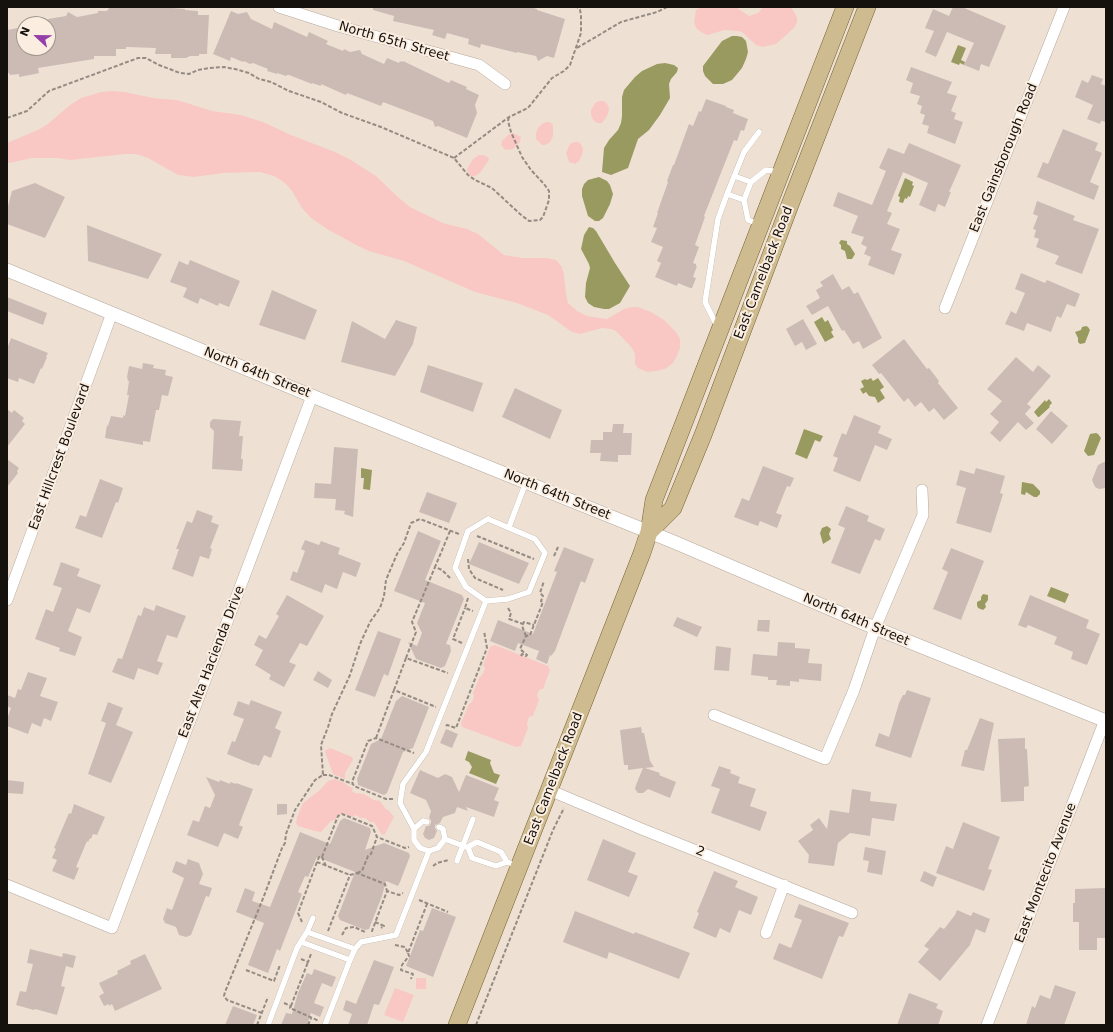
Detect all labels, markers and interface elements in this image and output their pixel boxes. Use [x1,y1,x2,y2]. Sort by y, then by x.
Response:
north arrow [16,16,56,56]
street label: North 65th Street [337,19,451,65]
text: N [18,25,33,38]
street label: East Gainsborough Road [967,81,1041,235]
street label: East Camelback Road [731,204,797,342]
street label: North 64th Street [201,344,313,402]
street label: East Hillcrest Boulevard [26,382,94,532]
street label: North 64th Street [501,466,613,524]
street label: East Alta Hacienda Drive [176,584,248,740]
street label: North 64th Street [800,591,912,649]
street label: East Camelback Road [521,710,587,848]
street label: East Montecito Avenue [1012,801,1080,945]
street label: 2 [693,843,707,861]

